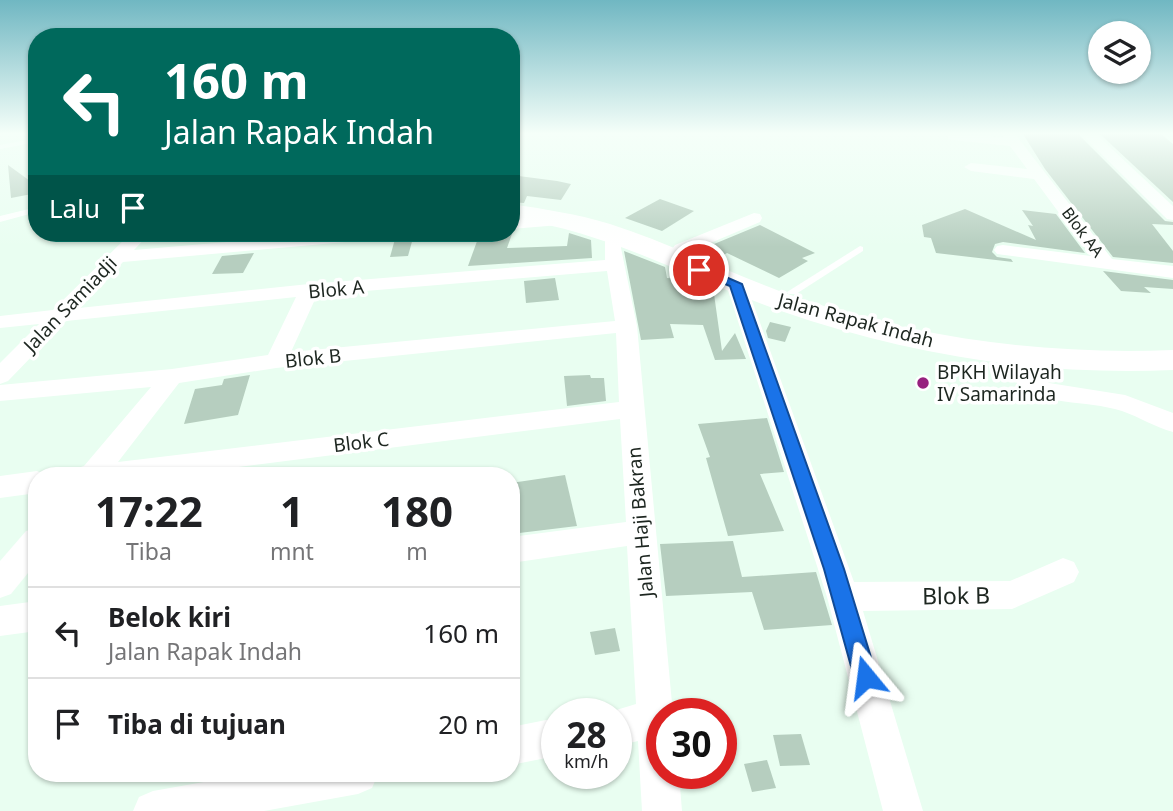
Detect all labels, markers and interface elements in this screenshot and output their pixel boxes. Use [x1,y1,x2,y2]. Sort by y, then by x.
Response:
map controls [1088,21,1151,84]
button: layers [1088,21,1151,84]
text: 160 m [164,47,309,113]
icon: left [49,56,140,147]
text: Jalan Rapak Indah [164,110,434,153]
icon: arrive [114,189,152,227]
text: Lalu [49,190,100,226]
street label: Blok AA [1057,202,1110,262]
pin [669,240,729,300]
street label: Jalan Samiadji [16,250,122,359]
icon: arrive [680,251,718,289]
street label: Blok A [307,274,366,304]
street label: Jalan Rapak Indah [773,286,937,353]
street label: Blok B [284,342,342,374]
place label: BPKH Wilayah IV Samarinda [937,359,1062,407]
marker: BPKH Wilayah IV Samarinda [915,375,931,391]
street label: Blok C [332,426,390,458]
street label: Jalan Haji Bakran [620,446,660,600]
text: 17:22 [95,482,203,539]
text: 1 [280,482,304,539]
text: 180 [381,482,453,539]
text: Tiba [126,535,172,567]
text: mnt [270,535,314,567]
text: m [406,535,428,567]
street label: Blok B [922,578,990,612]
text: Belok kiri [108,599,231,635]
icon: left [49,614,87,652]
text: 160 m [423,615,499,651]
text: Jalan Rapak Indah [108,635,302,667]
position arrow [829,640,903,714]
speed limit sign: 30 [646,698,737,789]
icon: arrive [49,705,87,743]
text: Tiba di tujuan [108,706,286,742]
text: 20 m [438,706,499,742]
text: 28 [566,711,607,758]
text: km/h [564,749,609,773]

